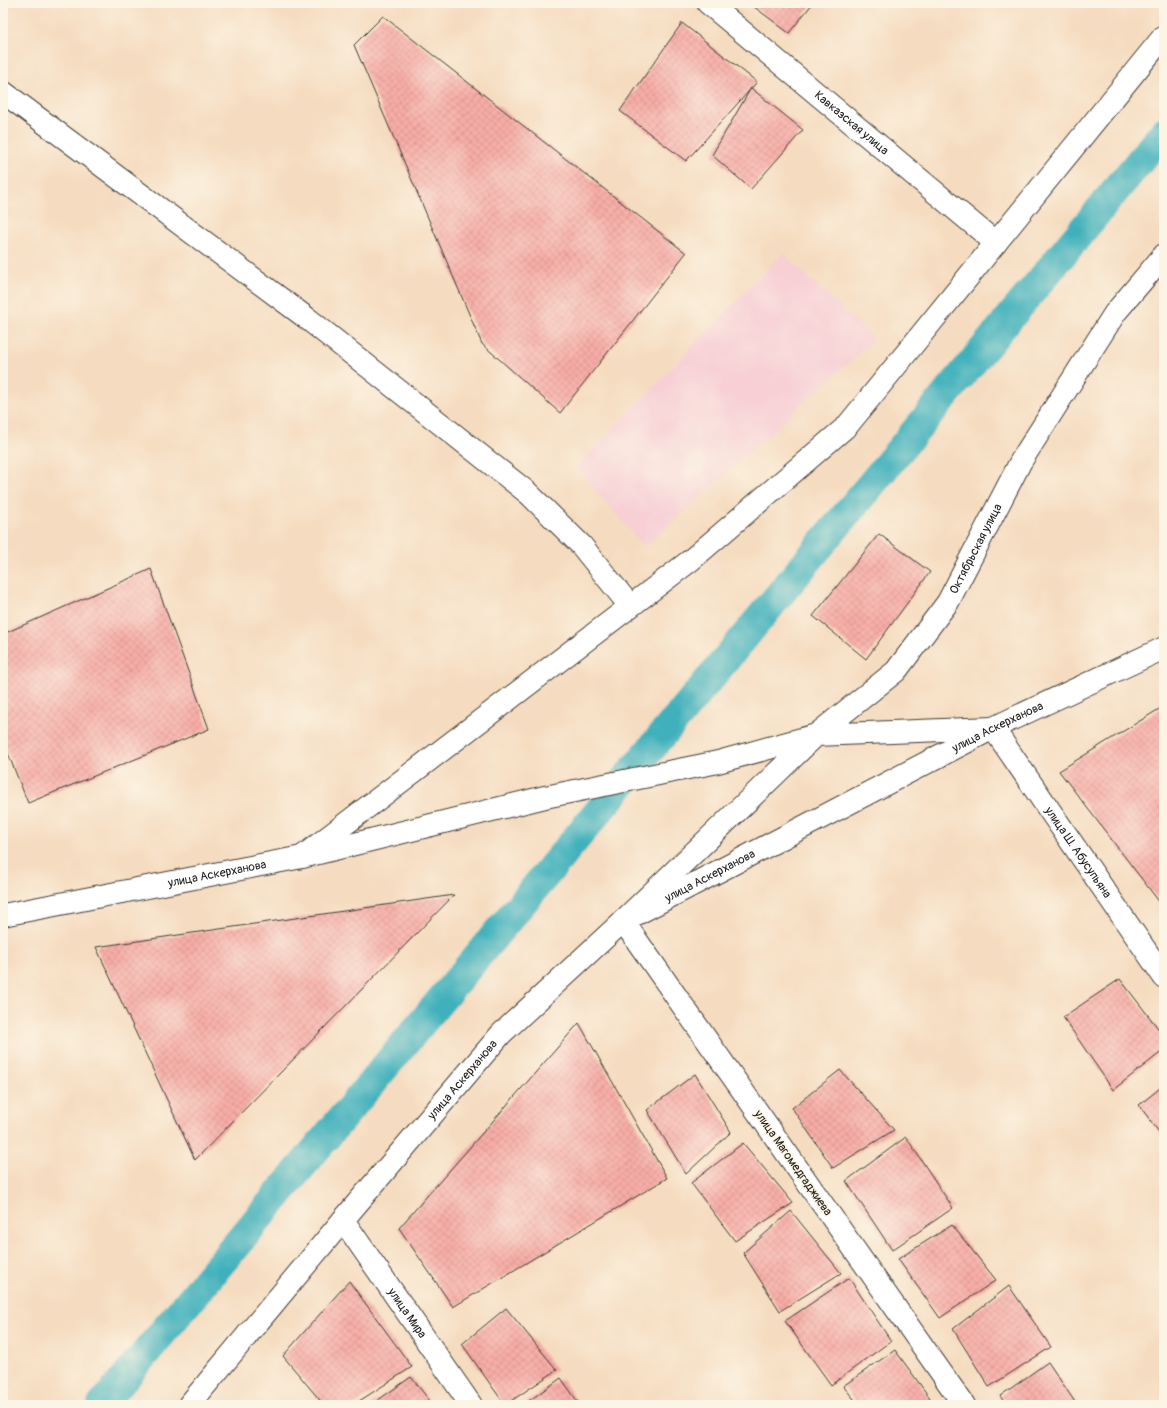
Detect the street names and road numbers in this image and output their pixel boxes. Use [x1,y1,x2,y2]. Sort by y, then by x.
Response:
street label: Кавказская улица [811,87,892,158]
street label: Октябрьская улица [946,501,1005,596]
street label: улица Аскерханова [949,698,1046,756]
street label: улица Ш. Абусупьяна [1041,803,1115,901]
street label: улица Аскерханова [661,846,758,906]
street label: улица Аскерханова [166,857,268,891]
street label: улица Аскерханова [424,1036,501,1123]
street label: улица Магомедгаджиева [750,1106,835,1219]
street label: улица Мира [384,1284,430,1341]

